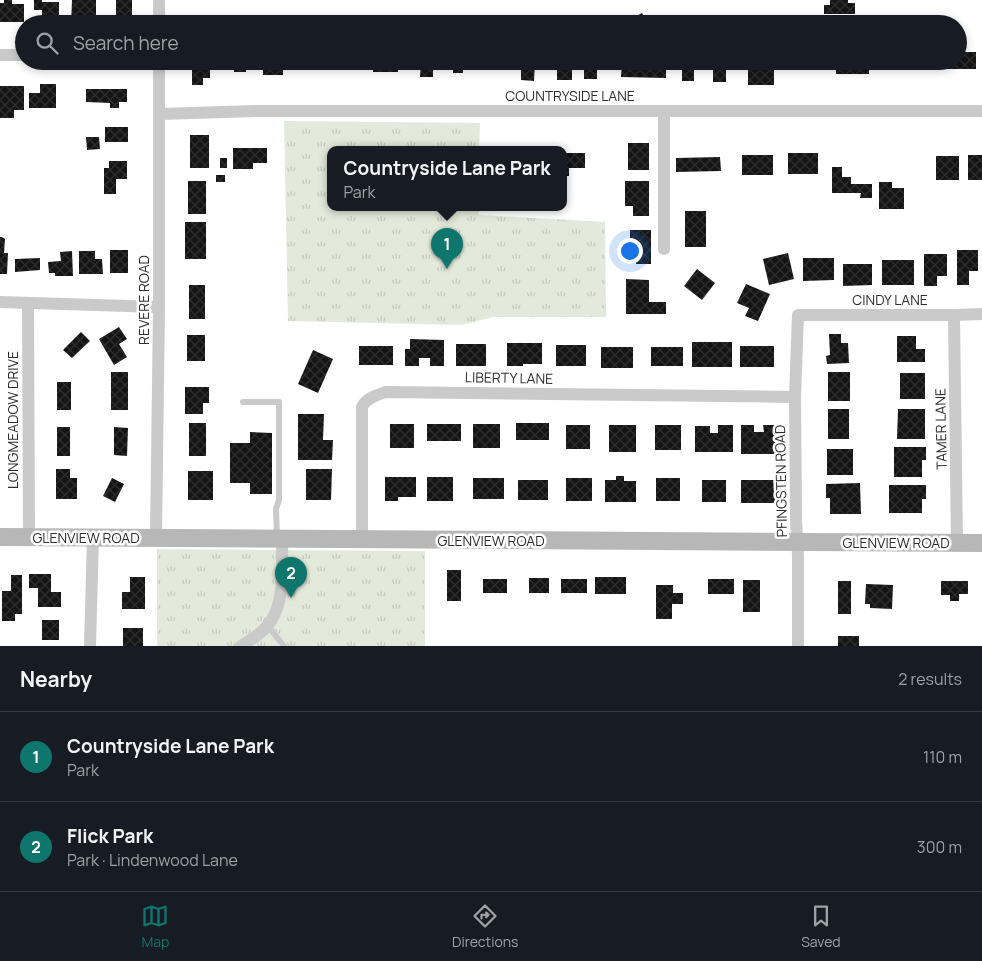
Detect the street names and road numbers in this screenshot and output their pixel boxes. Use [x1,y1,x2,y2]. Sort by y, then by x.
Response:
street label: COUNTRYSIDE LANE [505,86,635,105]
street label: REVERE ROAD [134,255,153,345]
street label: CINDY LANE [852,290,928,309]
street label: LONGMEADOW DRIVE [3,351,22,489]
street label: LIBERTY LANE [465,367,553,388]
street label: TAMER LANE [930,388,951,470]
street label: PFINGSTEN ROAD [770,425,791,537]
street label: GLENVIEW ROAD [32,528,140,547]
street label: GLENVIEW ROAD [437,531,545,550]
street label: GLENVIEW ROAD [842,533,950,552]

